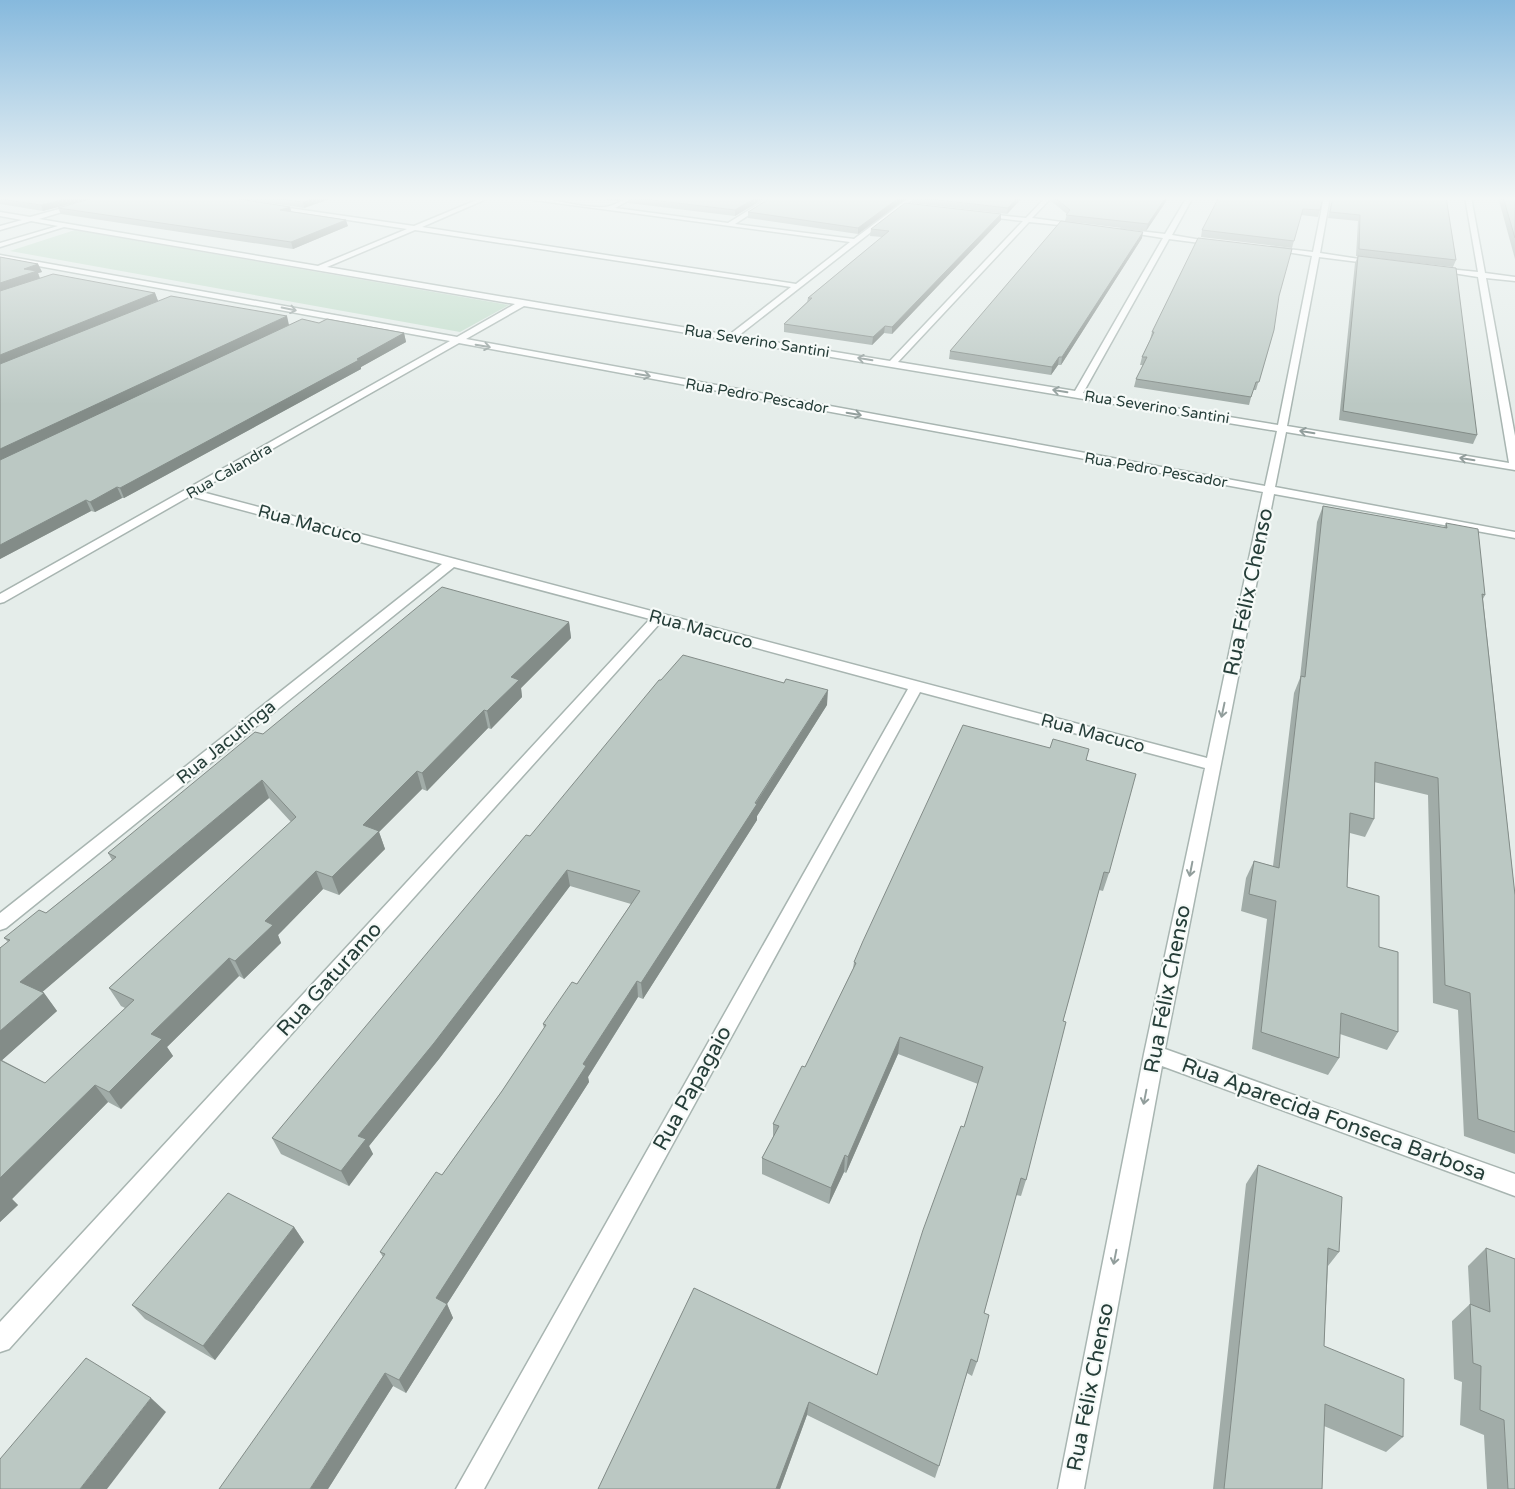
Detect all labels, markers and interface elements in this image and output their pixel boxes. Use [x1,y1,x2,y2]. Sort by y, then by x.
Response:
one-way arrow [281,305,297,314]
street label: Rua Severino Santini [683,321,831,361]
one-way arrow [475,341,491,351]
one-way arrow [858,353,874,363]
one-way arrow [634,371,650,381]
street label: Rua Pedro Pescador [684,375,830,417]
one-way arrow [1052,386,1068,396]
street label: Rua Severino Santini [1083,387,1231,427]
one-way arrow [846,410,862,420]
one-way arrow [1299,427,1315,437]
street label: Rua Calandra [183,439,275,503]
street label: Rua Pedro Pescador [1083,449,1229,491]
one-way arrow [1459,453,1475,463]
street label: Rua Macuco [255,500,365,548]
street label: Rua Félix Chenso [1218,506,1278,678]
street label: Rua Macuco [646,605,756,653]
street label: Rua Jacutinga [172,695,280,789]
one-way arrow [1218,701,1228,717]
street label: Rua Macuco [1038,709,1148,757]
one-way arrow [1186,861,1195,877]
street label: Rua Félix Chenso [1139,903,1196,1075]
street label: Rua Gaturamo [272,917,387,1042]
street label: Rua Papagaio [648,1022,737,1155]
street label: Rua Aparecida Fonseca Barbosa [1178,1053,1490,1186]
one-way arrow [1140,1089,1150,1105]
one-way arrow [1110,1248,1120,1264]
street label: Rua Félix Chenso [1062,1301,1119,1473]

